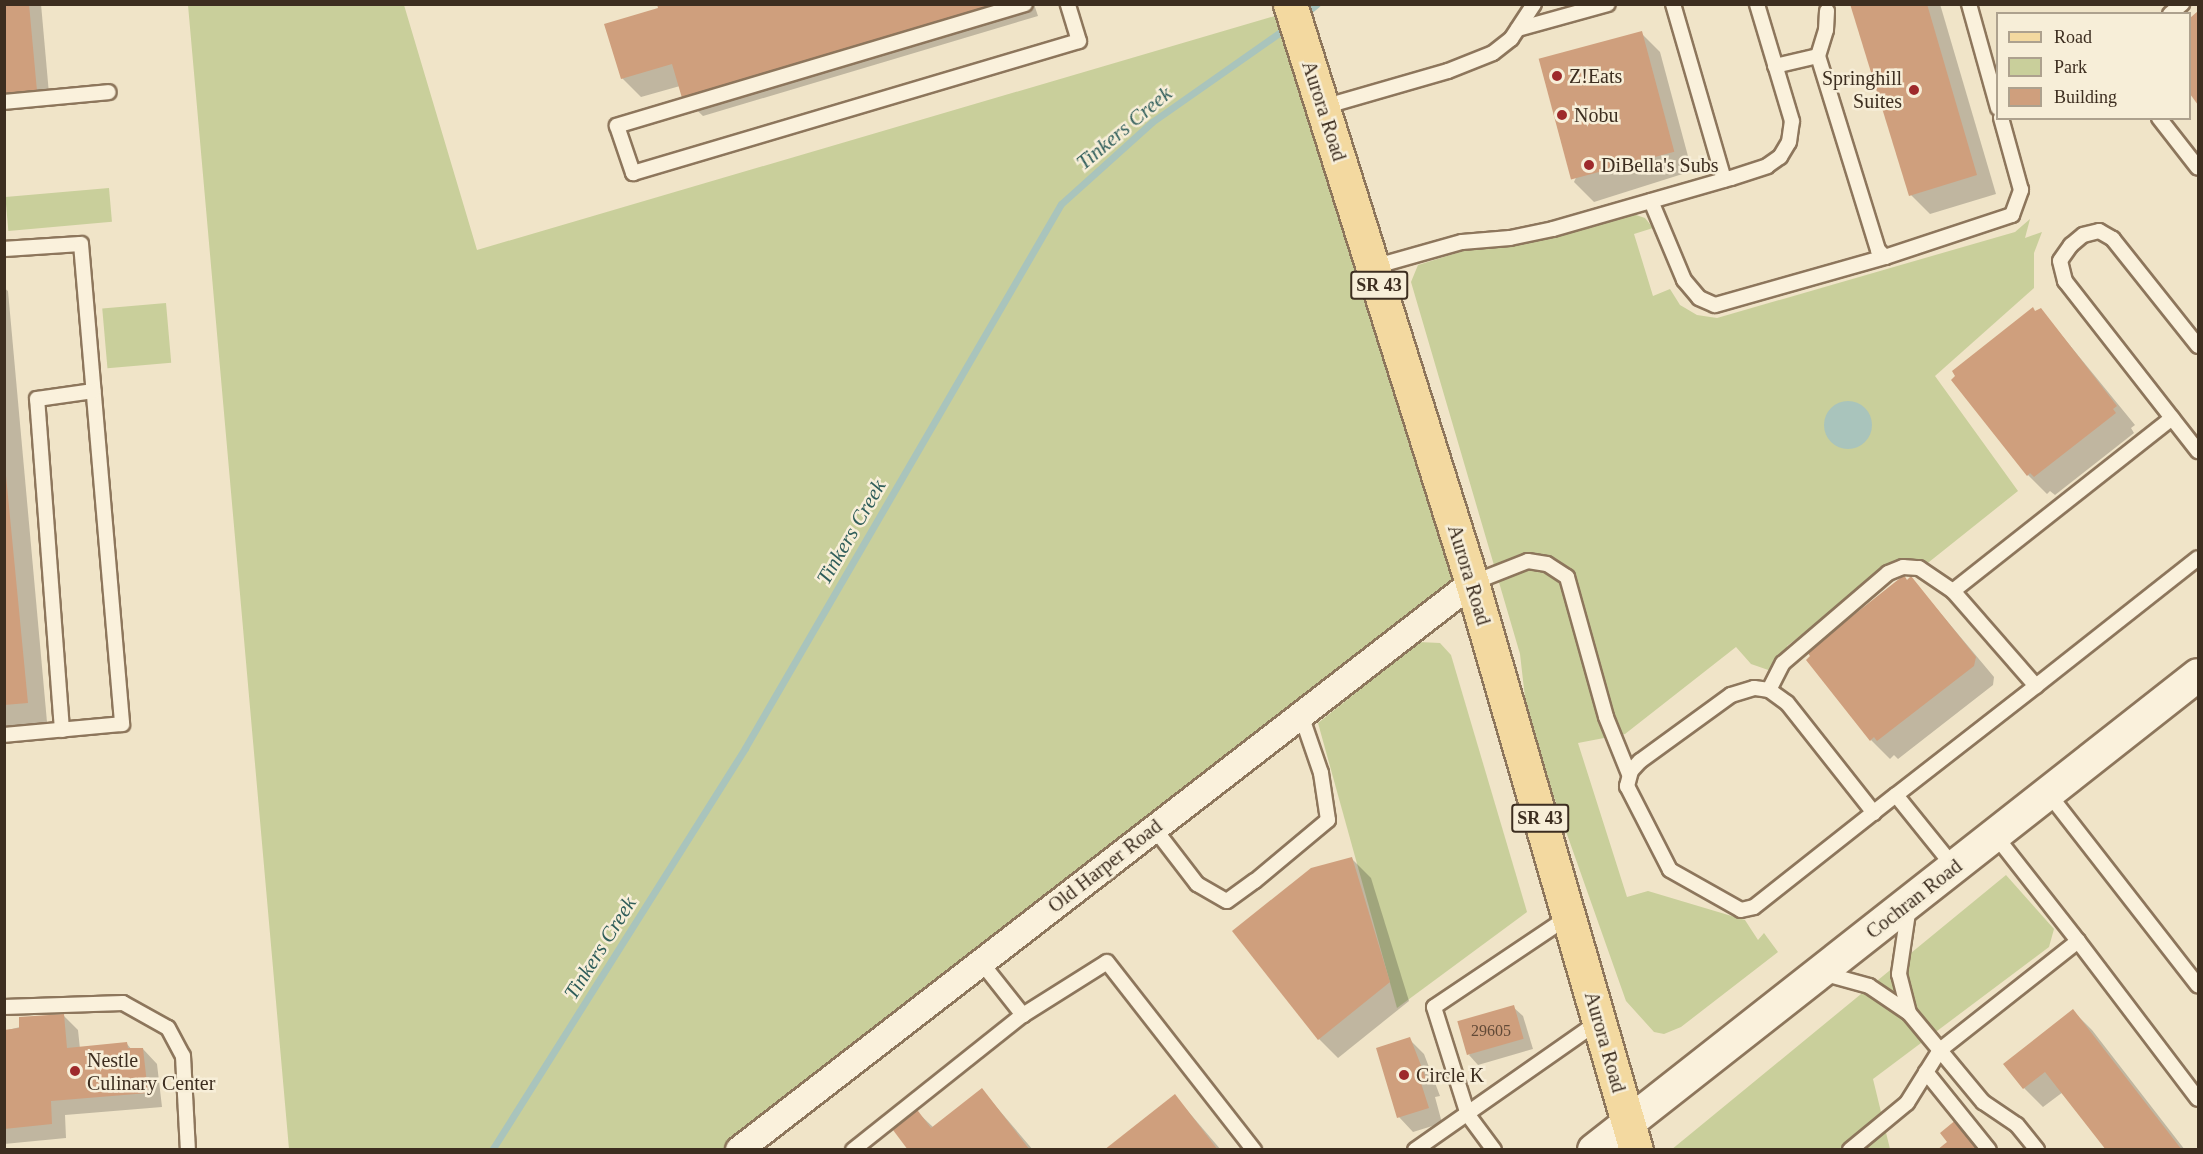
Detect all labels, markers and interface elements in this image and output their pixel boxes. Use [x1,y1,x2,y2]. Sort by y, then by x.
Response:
legend [1996,12,2191,120]
text: Road [2054,27,2092,47]
text: Park [2054,57,2087,77]
street label: Aurora Road [1297,58,1351,164]
place label: Z!Eats [1569,64,1622,88]
place label: Springhill Suites [1822,66,1902,113]
marker: Z!Eats [1550,69,1564,83]
water label: Tinkers Creek [1071,81,1177,175]
marker: Springhill Suites [1907,83,1921,97]
text: Building [2054,87,2117,107]
place label: Nobu [1574,103,1618,127]
marker: Nobu [1555,108,1569,122]
place label: DiBella's Subs [1601,153,1718,177]
marker: DiBella's Subs [1582,158,1596,172]
road number: SR 43 [1349,270,1409,300]
water label: Tinkers Creek [811,475,891,589]
street label: Aurora Road [1442,522,1496,628]
road number: SR 43 [1510,803,1570,833]
street label: Old Harper Road [1043,814,1167,918]
street label: Cochran Road [1861,854,1967,944]
water label: Tinkers Creek [558,892,642,1004]
street label: Aurora Road [1579,989,1631,1095]
house number: 29605 [1471,1021,1511,1041]
place label: Nestle Culinary Center [87,1048,215,1095]
place label: Circle K [1416,1063,1484,1087]
marker: Nestle Culinary Center [68,1064,82,1078]
marker: Circle K [1397,1068,1411,1082]

